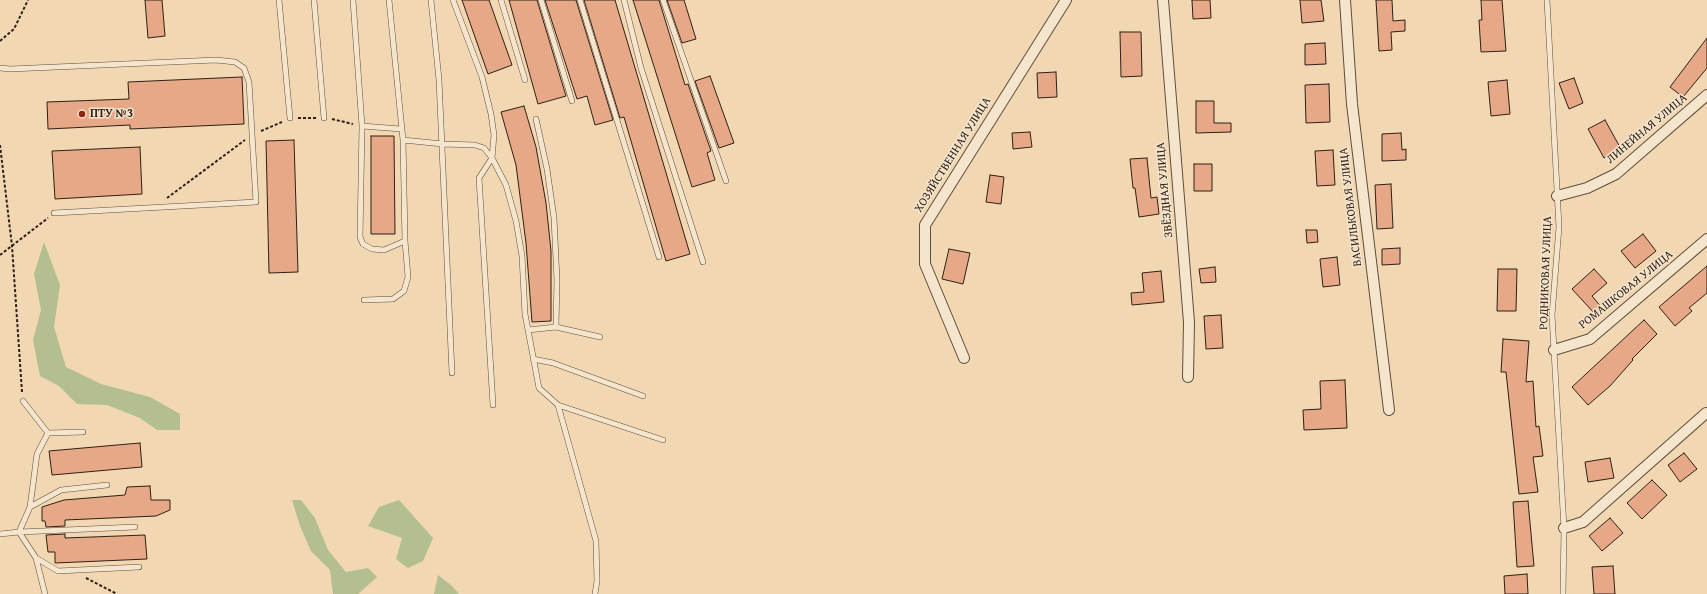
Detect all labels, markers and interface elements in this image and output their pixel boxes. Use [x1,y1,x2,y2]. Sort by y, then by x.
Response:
street label: ЛИНЕЙНАЯ УЛИЦА [1604,91,1690,167]
street label: ХОЗЯЙСТВЕННАЯ УЛИЦА [912,95,994,215]
place label: ПТУ №3 [90,107,133,121]
marker: ПТУ №3 [77,109,87,119]
street label: ЗВЁЗДНАЯ УЛИЦА [1154,142,1176,238]
street label: ВАСИЛЬКОВАЯ УЛИЦА [1337,147,1365,267]
street label: РОДНИКОВАЯ УЛИЦА [1537,216,1555,330]
street label: РОМАШКОВАЯ УЛИЦА [1576,248,1676,332]

